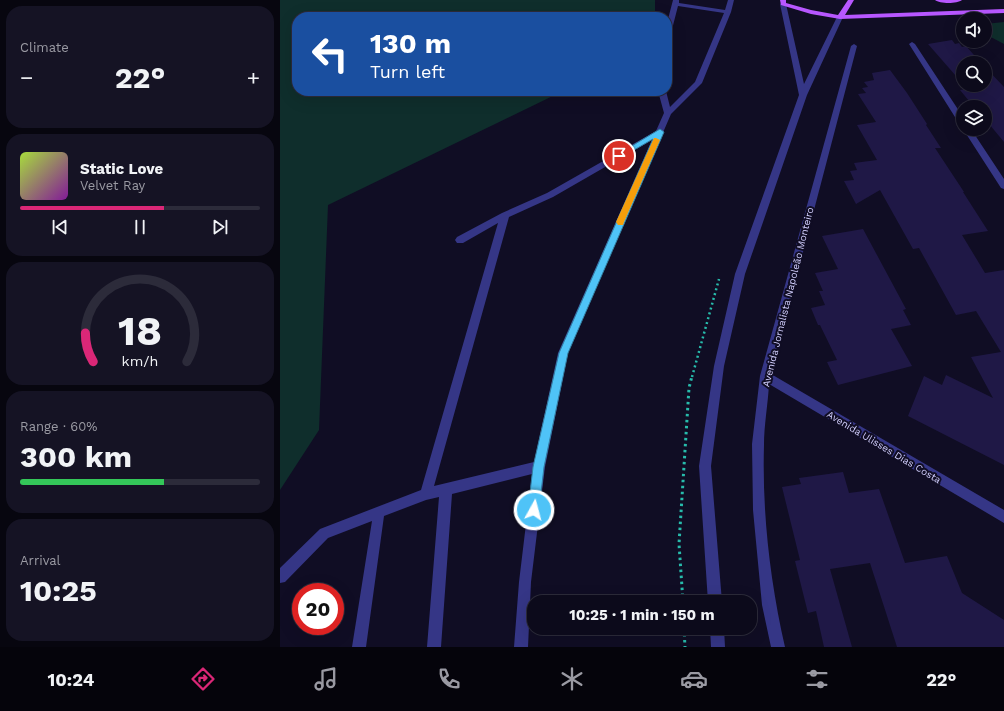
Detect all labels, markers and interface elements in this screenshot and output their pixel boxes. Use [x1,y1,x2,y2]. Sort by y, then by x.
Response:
map controls [956,12,992,136]
button: sound [956,12,992,48]
text: 130 m [370,27,451,60]
icon: left [304,28,356,80]
text: Climate [20,40,69,55]
button: search [956,56,992,92]
text: 22° [115,60,165,95]
text: Turn left [370,61,445,82]
text: − [20,65,33,90]
text: + [247,65,260,90]
button: layers [956,100,992,136]
pin [602,139,636,173]
icon: arrive [608,145,630,167]
text: Static Love [80,160,163,178]
text: Velvet Ray [80,178,145,193]
street label: Avenida Jornalista Napoleão Monteiro [760,206,816,388]
icon: previous [49,216,71,238]
icon: pause [129,216,151,238]
icon: next [209,216,231,238]
text: 18 [118,305,162,354]
text: km/h [122,352,158,368]
street label: Avenida Ulisses Dias Costa [825,409,943,486]
text: Range · 60% [20,419,97,434]
text: 300 km [20,439,132,474]
position arrow [513,489,555,531]
text: Arrival [20,553,61,568]
text: 10:25 [20,573,97,608]
speed limit sign: 20 [292,583,344,635]
text: 10:25 · 1 min · 150 m [569,606,715,624]
icon: directions [189,665,217,693]
icon: music [312,665,340,693]
icon: phone [435,665,463,693]
icon: climate [558,665,586,693]
icon: car [680,665,708,693]
icon: filters [803,665,831,693]
text: 10:24 [47,669,94,690]
text: 22° [926,669,957,690]

